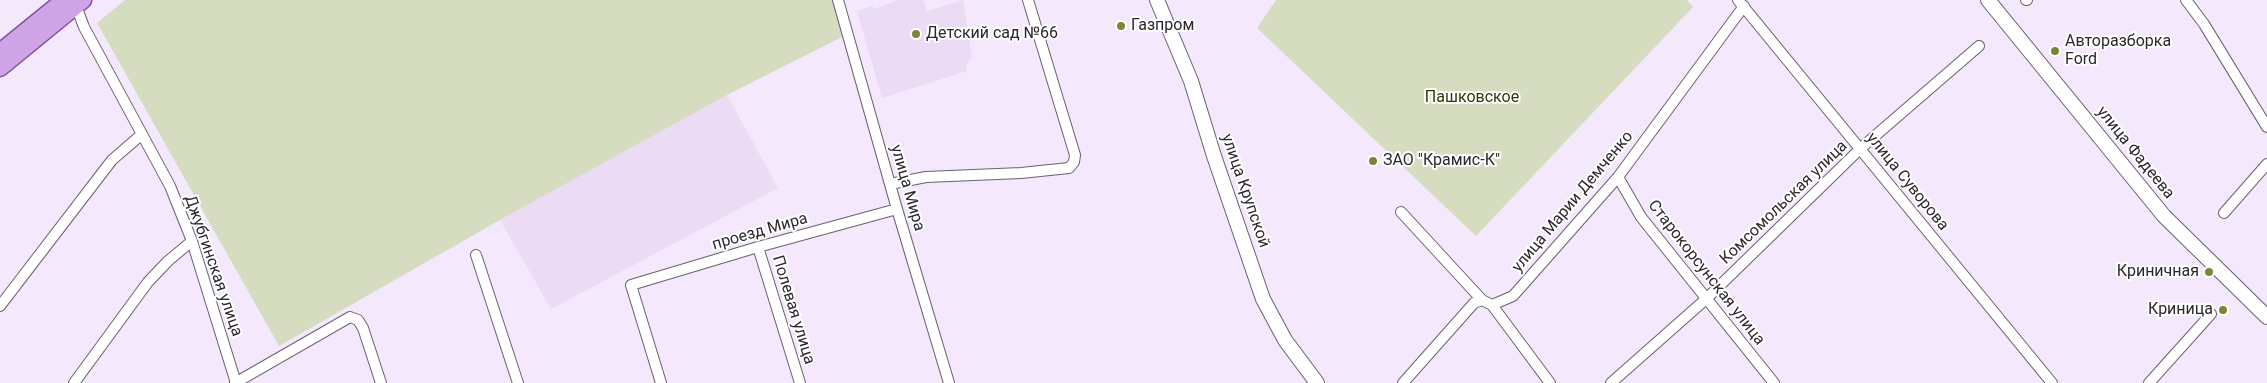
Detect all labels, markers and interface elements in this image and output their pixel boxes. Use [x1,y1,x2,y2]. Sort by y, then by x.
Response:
place label: Газпром [1131,16,1194,36]
marker: Газпром [1115,20,1127,32]
place label: Детский сад №66 [926,24,1058,44]
marker: Детский сад №66 [910,28,922,40]
place label: Авторазборка Ford [2065,32,2171,70]
marker: Авторазборка Ford [2049,45,2061,57]
park label: Пашковское [1425,88,1519,108]
street label: улица Фадеева [2092,103,2178,203]
street label: улица Марии Демченко [1508,128,1638,276]
street label: улица Суворова [1862,129,1952,235]
street label: улица Крупской [1217,132,1273,250]
street label: Комсомольская улица [1716,137,1852,269]
street label: улица Мира [886,143,928,233]
place label: ЗАО "Крамис-К" [1383,151,1500,171]
marker: ЗАО "Крамис-К" [1367,155,1379,167]
street label: Джубгинская улица [180,193,246,339]
street label: Старокорсунская улица [1643,197,1769,349]
street label: проезд Мира [710,209,810,255]
street label: Полевая улица [767,253,819,367]
place label: Криничная [2117,262,2199,282]
marker: Криничная [2203,266,2215,278]
place label: Криница [2148,300,2213,320]
marker: Криница [2217,304,2229,316]

